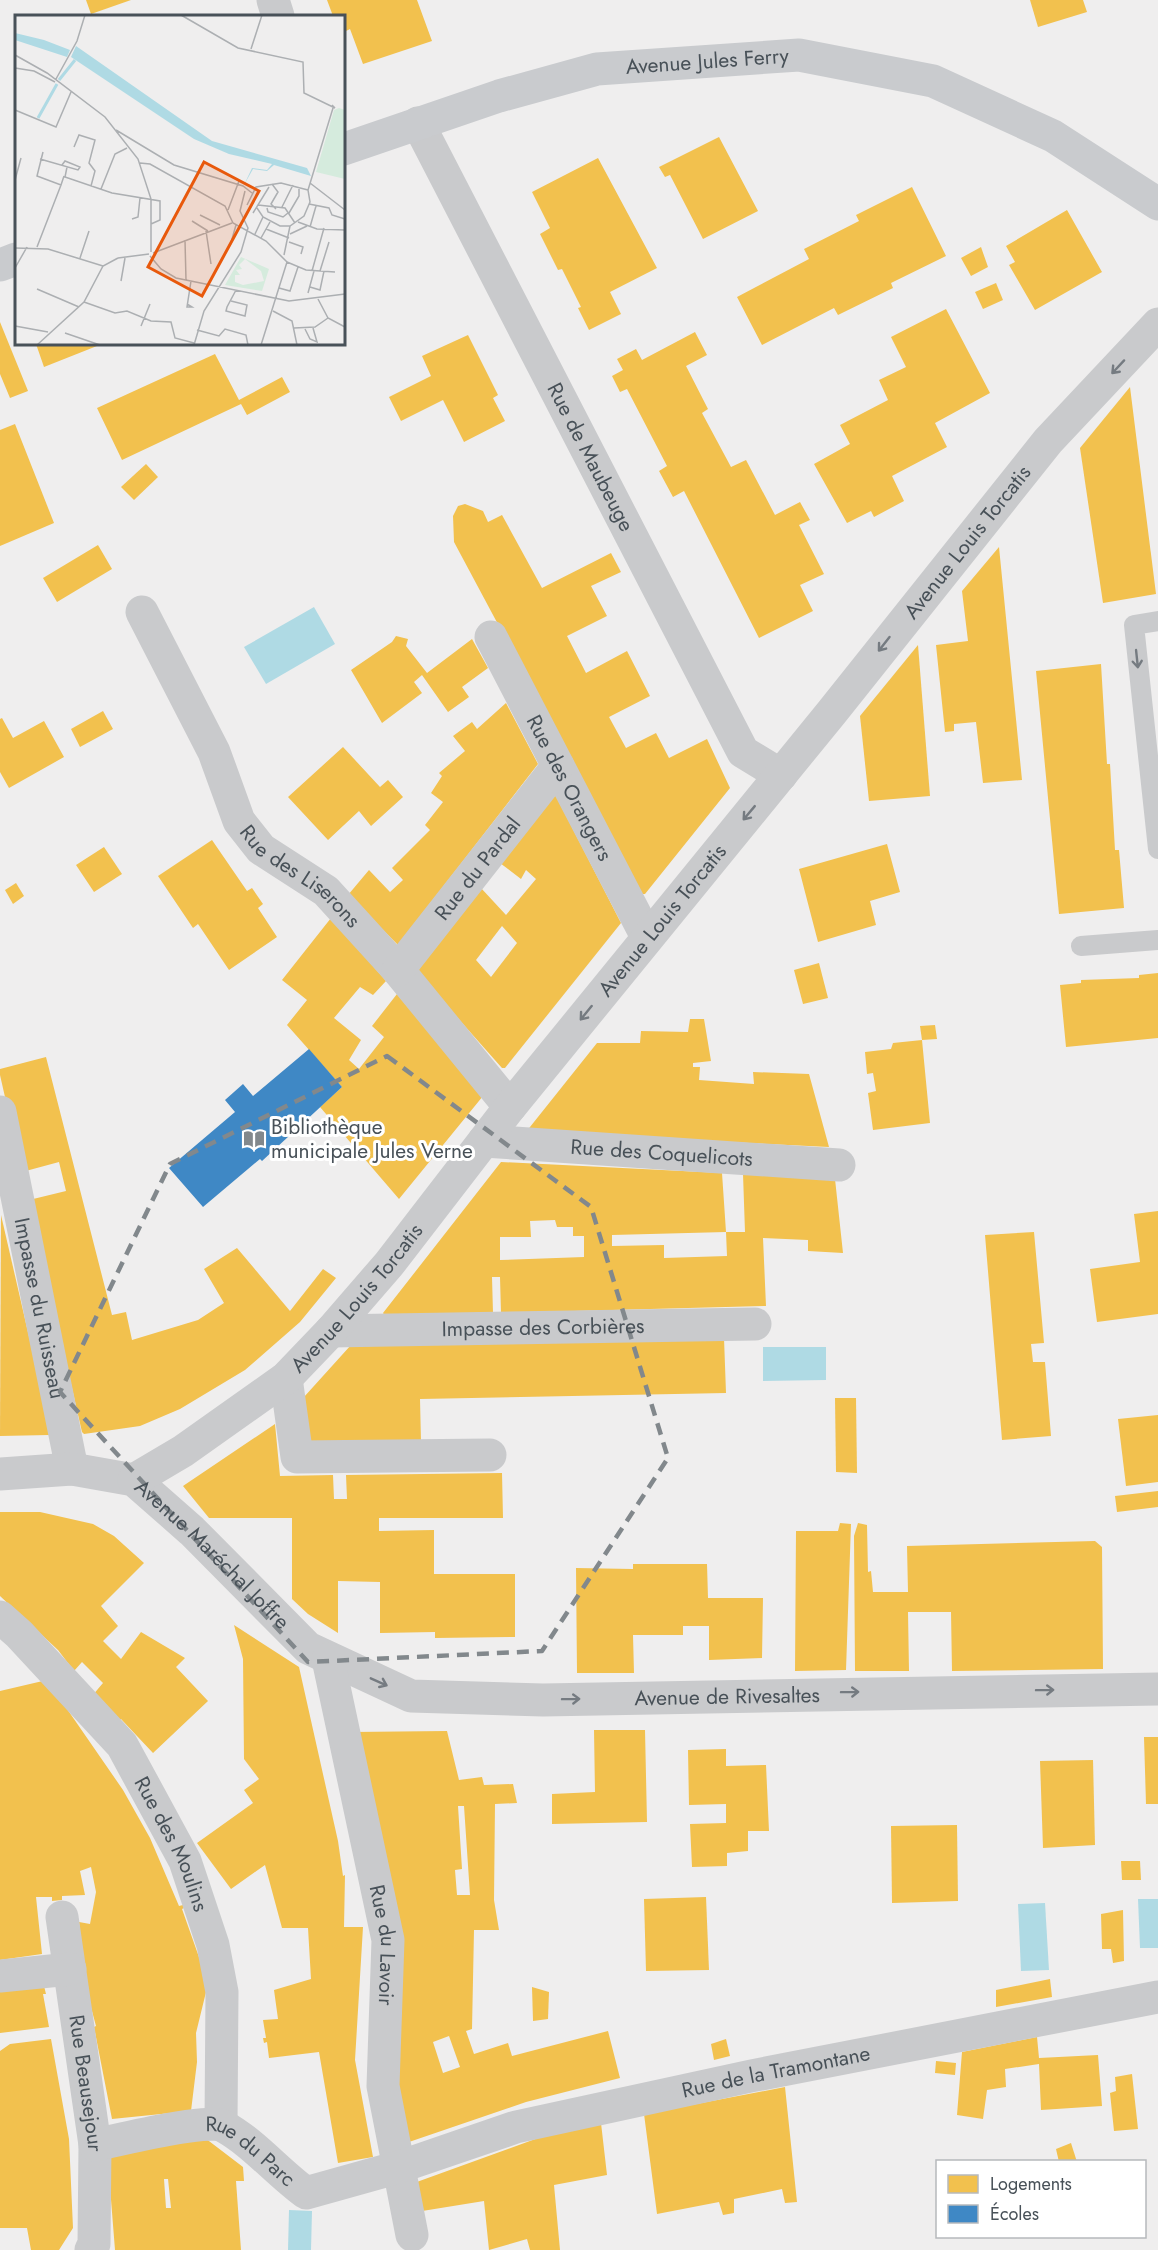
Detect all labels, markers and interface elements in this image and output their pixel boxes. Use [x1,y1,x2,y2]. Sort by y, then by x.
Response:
inset map [15,15,345,345]
street label: Avenue Jules Ferry [625,41,791,82]
one-way arrow [1111,359,1125,374]
street label: Rue de Maubeuge [540,377,642,537]
street label: Avenue Louis Torcatis [897,459,1038,625]
one-way arrow [878,636,891,652]
one-way arrow [1132,648,1143,668]
street label: Rue des Orangers [519,710,620,866]
one-way arrow [743,805,756,821]
street label: Rue du Pardal [427,810,528,927]
street label: Rue des Liserons [232,818,367,934]
street label: Avenue Louis Torcatis [591,837,734,1003]
one-way arrow [580,1005,593,1021]
place label: Bibliothèque municipale Jules Verne [271,1112,473,1166]
library icon: Bibliothèque municipale Jules Verne [242,1127,266,1151]
street label: Rue des Coquelicots [570,1132,754,1174]
street label: Impasse du Ruisseau [7,1215,72,1401]
street label: Avenue Louis Torcatis [284,1217,430,1380]
street label: Impasse des Corbières [441,1311,645,1344]
street label: Avenue Maréchal Joffre [128,1472,297,1636]
one-way arrow [370,1676,388,1688]
street label: Avenue de Rivesaltes [634,1680,820,1713]
one-way arrow [1035,1684,1055,1696]
one-way arrow [840,1687,860,1698]
one-way arrow [561,1693,581,1705]
street label: Rue des Moulins [127,1771,216,1916]
street label: Rue du Lavoir [362,1882,403,2007]
street label: Rue Beausejour [61,2013,110,2153]
street label: Rue de la Tramontane [679,2038,873,2106]
street label: Rue du Parc [206,2109,302,2194]
legend [936,2160,1146,2238]
text: Logements [990,2171,1072,2197]
text: Écoles [990,2201,1039,2227]

